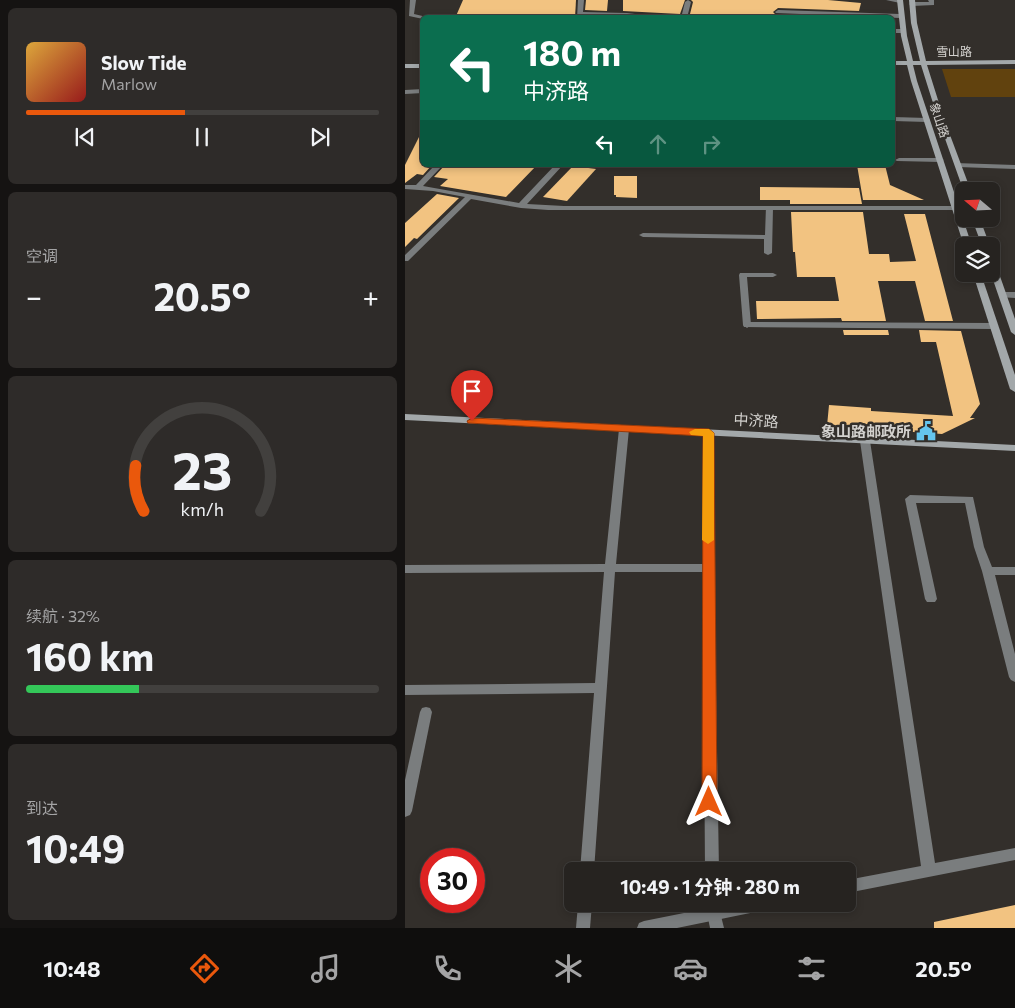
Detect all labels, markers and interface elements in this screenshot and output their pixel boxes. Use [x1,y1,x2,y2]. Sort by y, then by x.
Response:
text: 180 m [523,30,621,73]
icon: left [440,35,505,100]
street label: 雪山路 [936,44,972,58]
text: Slow Tide [101,51,187,74]
text: Marlow [101,74,157,93]
text: 中济路 [523,77,589,104]
street label: 象山路 [928,101,952,139]
icon: previous [71,123,99,151]
icon: pause [188,123,216,151]
icon: next [306,123,334,151]
icon: left [591,130,619,158]
icon: ahead [644,130,672,158]
icon: right [697,130,725,158]
north arrow [955,182,1000,228]
map controls [955,182,1000,282]
button: layers [955,237,1000,282]
text: 空调 [26,246,58,265]
text: 20.5° [153,272,251,319]
text: − [26,279,42,313]
text: + [363,279,379,313]
pin [451,370,493,421]
icon: arrive [458,377,486,405]
street label: 中济路 [733,410,779,430]
public building icon: 象山路邮政所 [915,420,937,442]
place label: 象山路邮政所 [821,422,911,440]
text: 23 [173,437,232,501]
text: km/h [181,498,224,520]
text: 续航 · 32% [26,606,100,625]
text: 160 km [26,632,154,679]
position arrow [682,775,734,827]
text: 到达 [26,798,58,817]
text: 10:49 [26,824,125,871]
speed limit sign: 30 [420,848,485,913]
text: 10:49 · 1 分钟 · 280 m [620,875,800,898]
icon: directions [187,951,222,986]
icon: music [308,951,343,986]
icon: phone [430,951,465,986]
icon: climate [551,951,586,986]
icon: car [673,951,708,986]
icon: filters [794,951,829,986]
text: 10:48 [43,955,101,982]
text: 20.5° [915,955,972,982]

